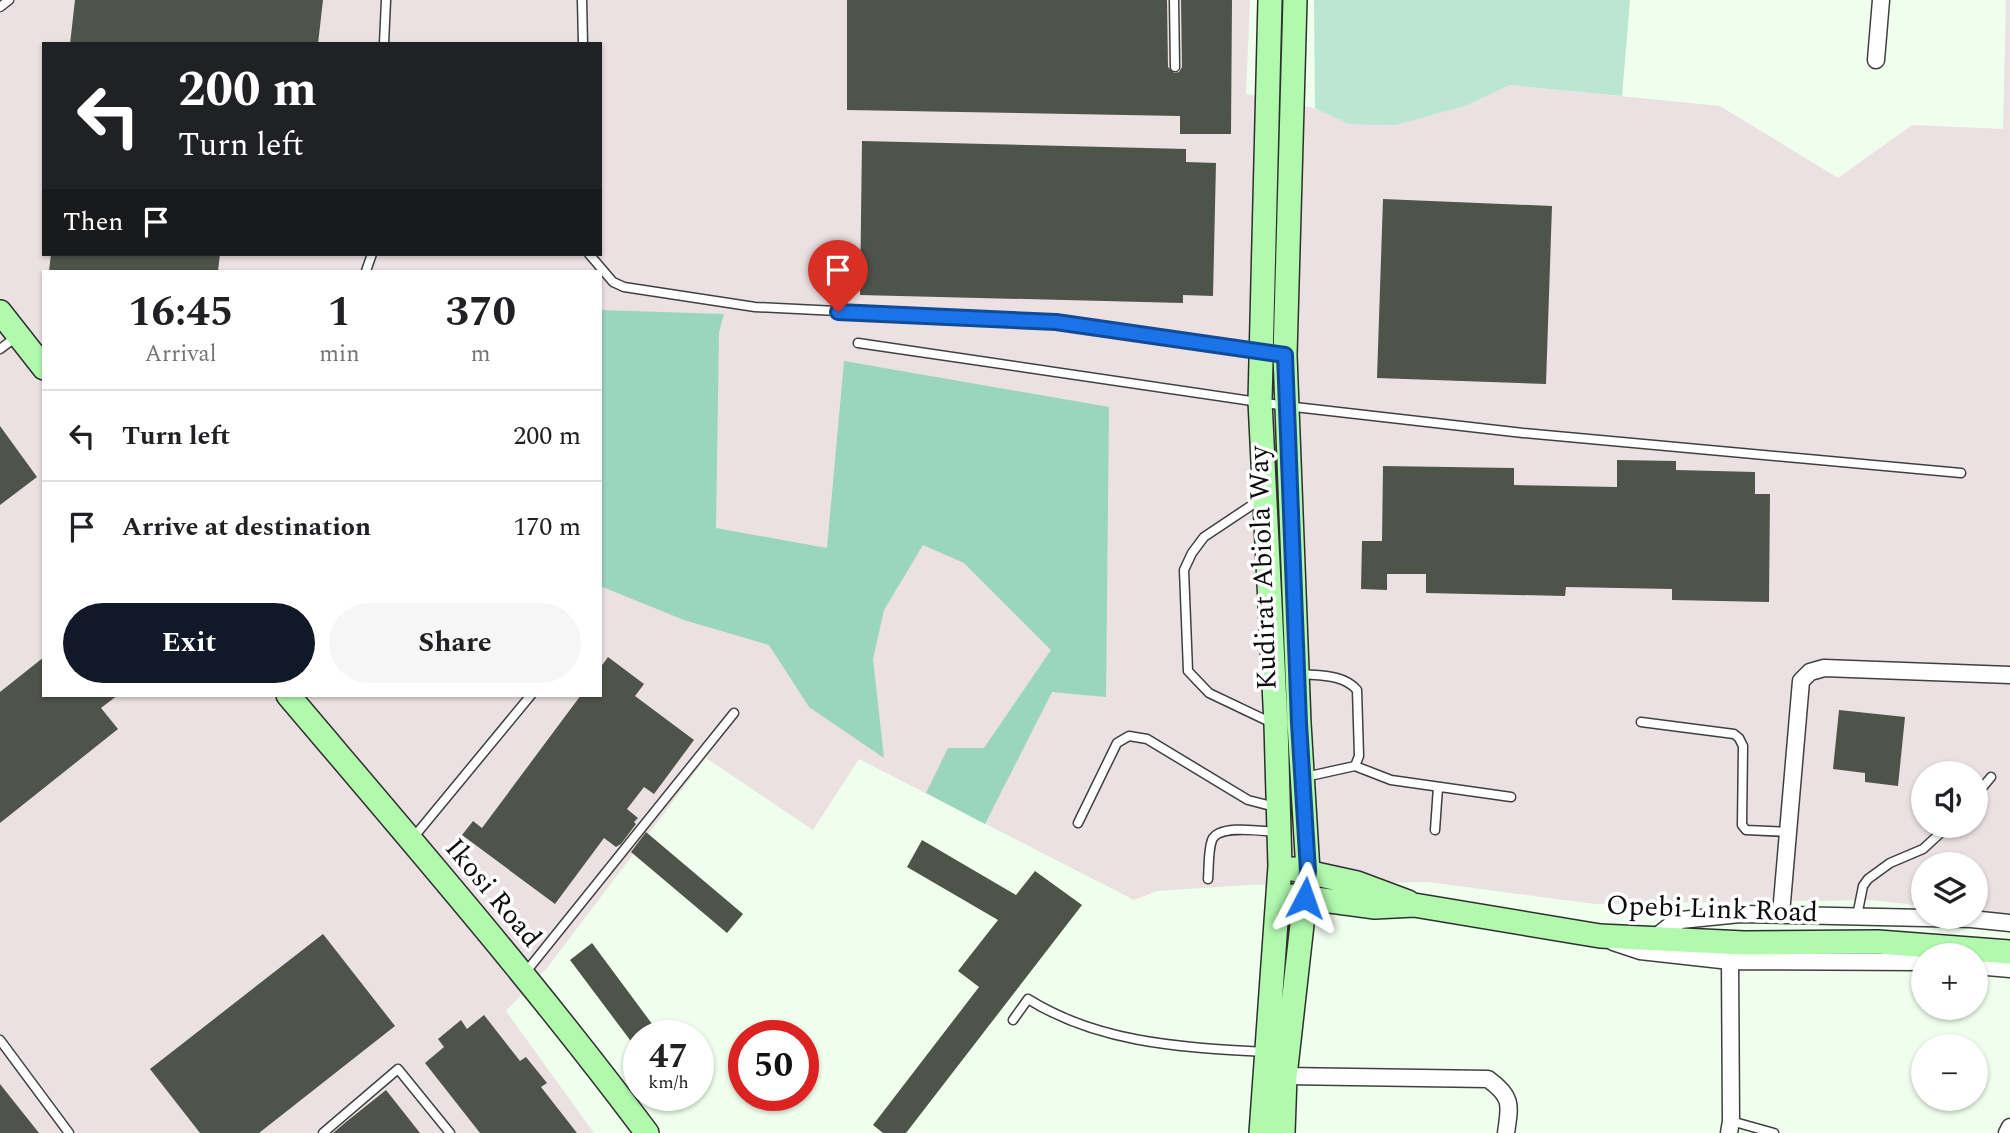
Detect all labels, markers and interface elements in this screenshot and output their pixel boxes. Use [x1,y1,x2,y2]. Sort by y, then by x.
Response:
text: 200 m [178,53,317,128]
icon: left [63,70,154,161]
text: Turn left [178,121,304,170]
text: Then [63,202,123,242]
icon: arrive [137,203,175,241]
pin [808,240,868,312]
icon: arrive [819,251,857,289]
text: 16:45 [128,281,233,344]
text: 1 [328,281,351,344]
text: 370 [445,281,516,344]
text: Arrival [145,337,216,372]
text: min [319,337,360,372]
text: m [471,337,491,372]
text: Turn left [122,416,230,456]
text: 200 m [513,416,581,456]
icon: left [63,417,101,455]
street label: Kudirat Abiola Way [1237,444,1289,691]
text: Arrive at destination [122,507,371,547]
text: 170 m [513,507,581,547]
icon: arrive [63,508,101,546]
button: Exit [63,603,315,683]
button: Share [329,603,581,683]
map controls [1911,761,1988,1111]
button: sound [1911,761,1988,838]
street label: Ikosi Road [434,829,552,957]
button: layers [1911,852,1988,929]
position arrow [1268,861,1342,935]
street label: Opebi Link Road [1605,884,1819,934]
button: + [1911,943,1988,1020]
speed limit sign: 50 [728,1020,819,1111]
text: 47 [649,1030,688,1083]
button: − [1911,1034,1988,1111]
text: km/h [648,1069,689,1096]

